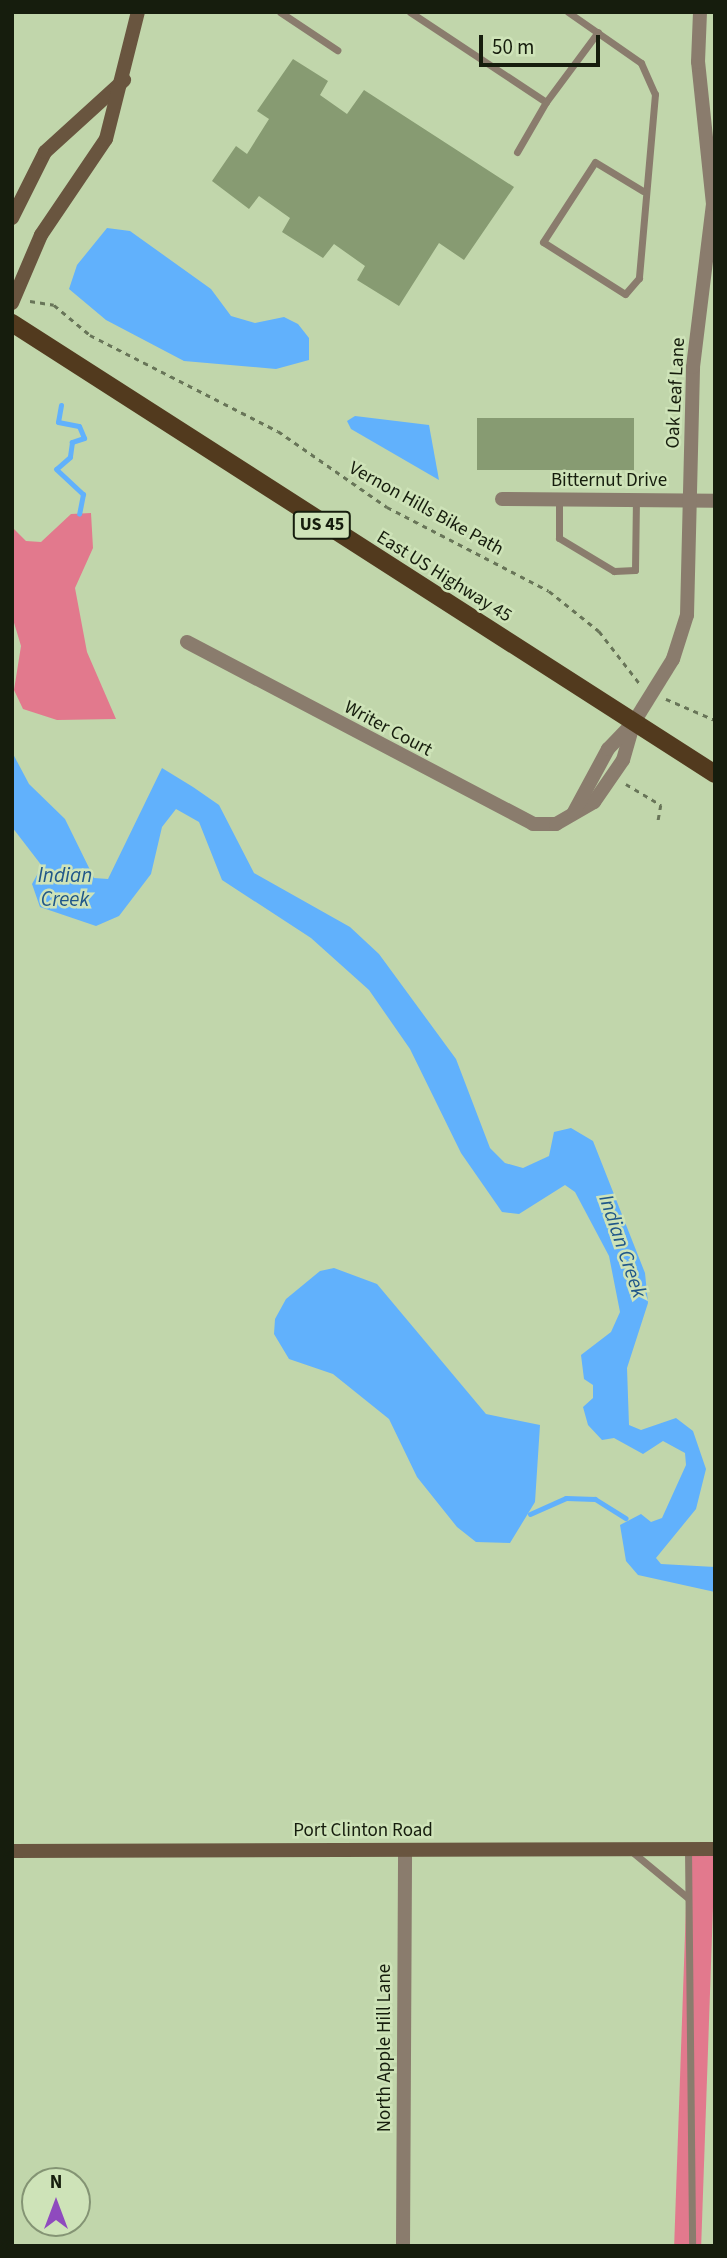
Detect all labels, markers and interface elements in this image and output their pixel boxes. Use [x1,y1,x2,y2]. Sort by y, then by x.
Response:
scale bar [482,21,603,65]
text: 50 m [492,32,534,62]
street label: Oak Leaf Lane [662,337,690,449]
street label: Vernon Hills Bike Path [345,457,507,561]
street label: Bitternut Drive [551,470,667,492]
road number: US 45 [292,510,352,540]
street label: East US Highway 45 [372,526,516,628]
street label: Writer Court [340,696,436,762]
water label: Indian Creek [38,862,92,912]
water label: Indian Creek [594,1191,652,1301]
street label: Port Clinton Road [293,1820,433,1842]
street label: North Apple Hill Lane [374,1964,396,2132]
north arrow [21,2167,91,2237]
text: N [50,2169,62,2196]

